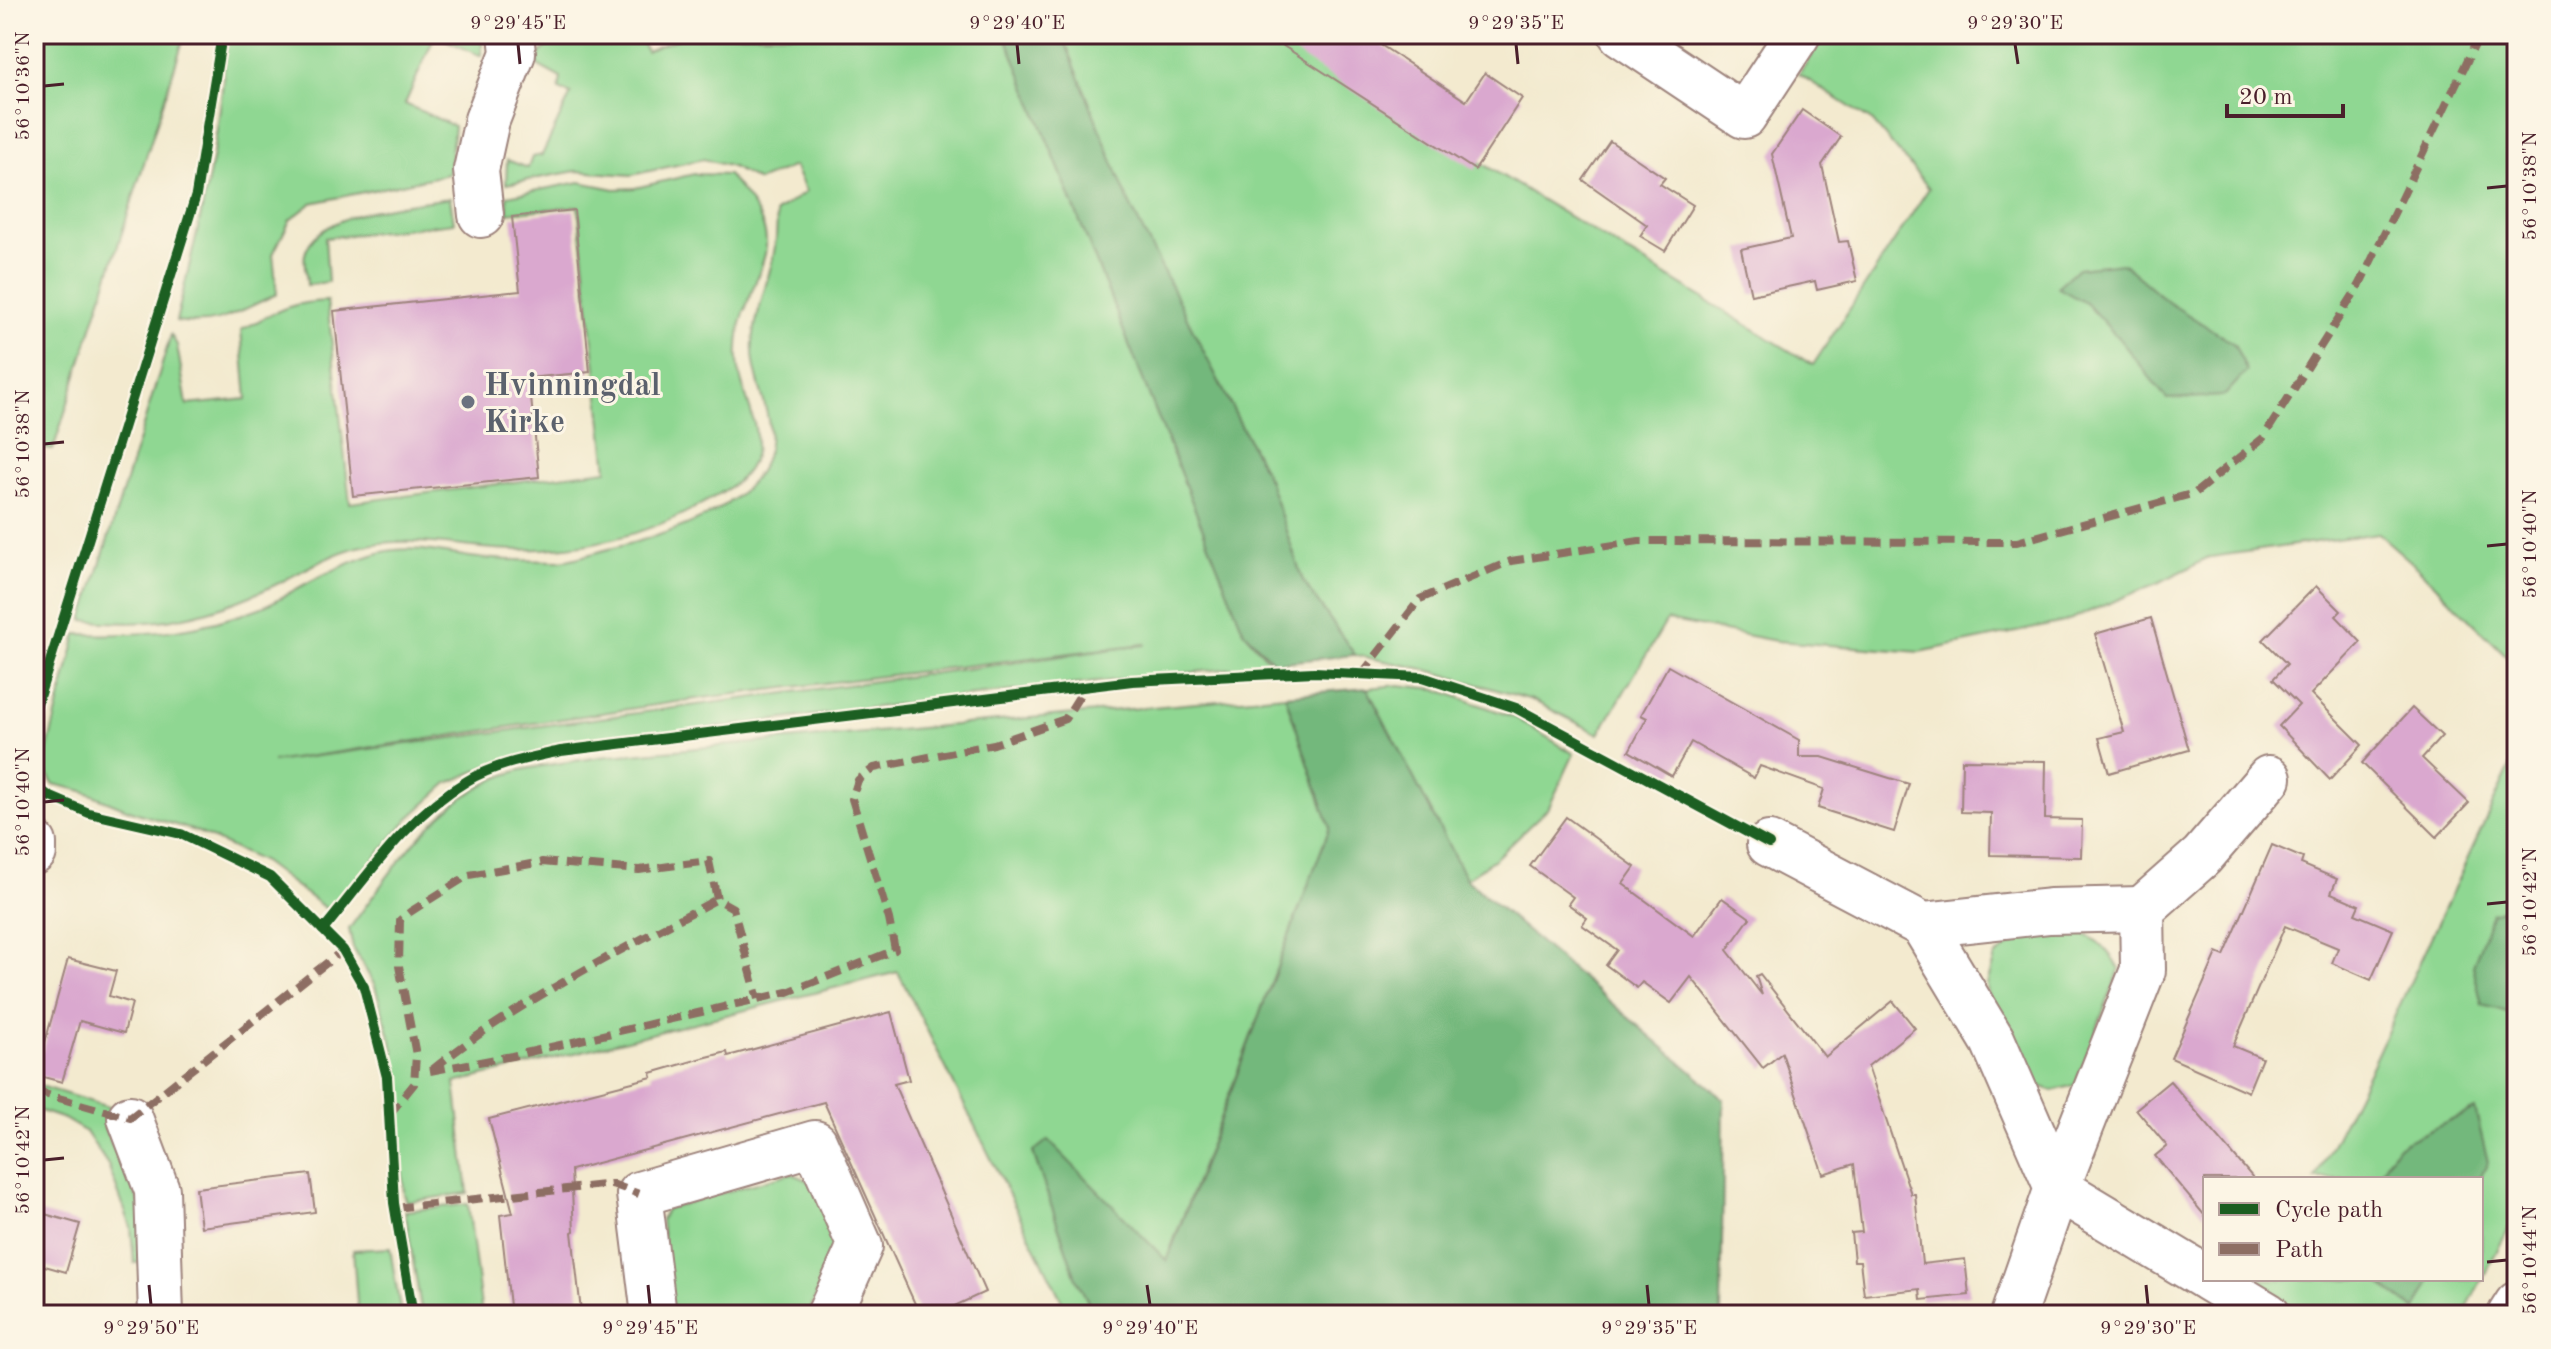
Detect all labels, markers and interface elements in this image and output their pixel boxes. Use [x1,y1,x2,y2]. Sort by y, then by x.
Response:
text: 9°29'45"E [470,14,566,34]
text: 9°29'40"E [969,14,1065,34]
text: 9°29'35"E [1468,14,1564,34]
text: 9°29'30"E [1967,14,2063,34]
text: 56°10'36"N [14,31,34,141]
scale bar [2227,68,2343,118]
text: 20 m [2239,86,2293,110]
text: 56°10'38"N [2521,131,2541,241]
place label: Hvinningdal Kirke [484,371,661,440]
text: 56°10'38"N [14,389,34,499]
marker: Hvinningdal Kirke [459,393,477,411]
text: 56°10'40"N [2521,489,2541,599]
text: 56°10'40"N [14,747,34,857]
text: 56°10'42"N [2521,847,2541,957]
text: 56°10'42"N [14,1105,34,1215]
legend [2203,1177,2483,1281]
text: Cycle path [2275,1199,2383,1223]
text: 56°10'44"N [2521,1205,2541,1315]
text: Path [2275,1239,2324,1263]
text: 9°29'50"E [103,1319,199,1339]
text: 9°29'45"E [602,1319,698,1339]
text: 9°29'40"E [1102,1319,1198,1339]
text: 9°29'35"E [1601,1319,1697,1339]
text: 9°29'30"E [2100,1319,2196,1339]

